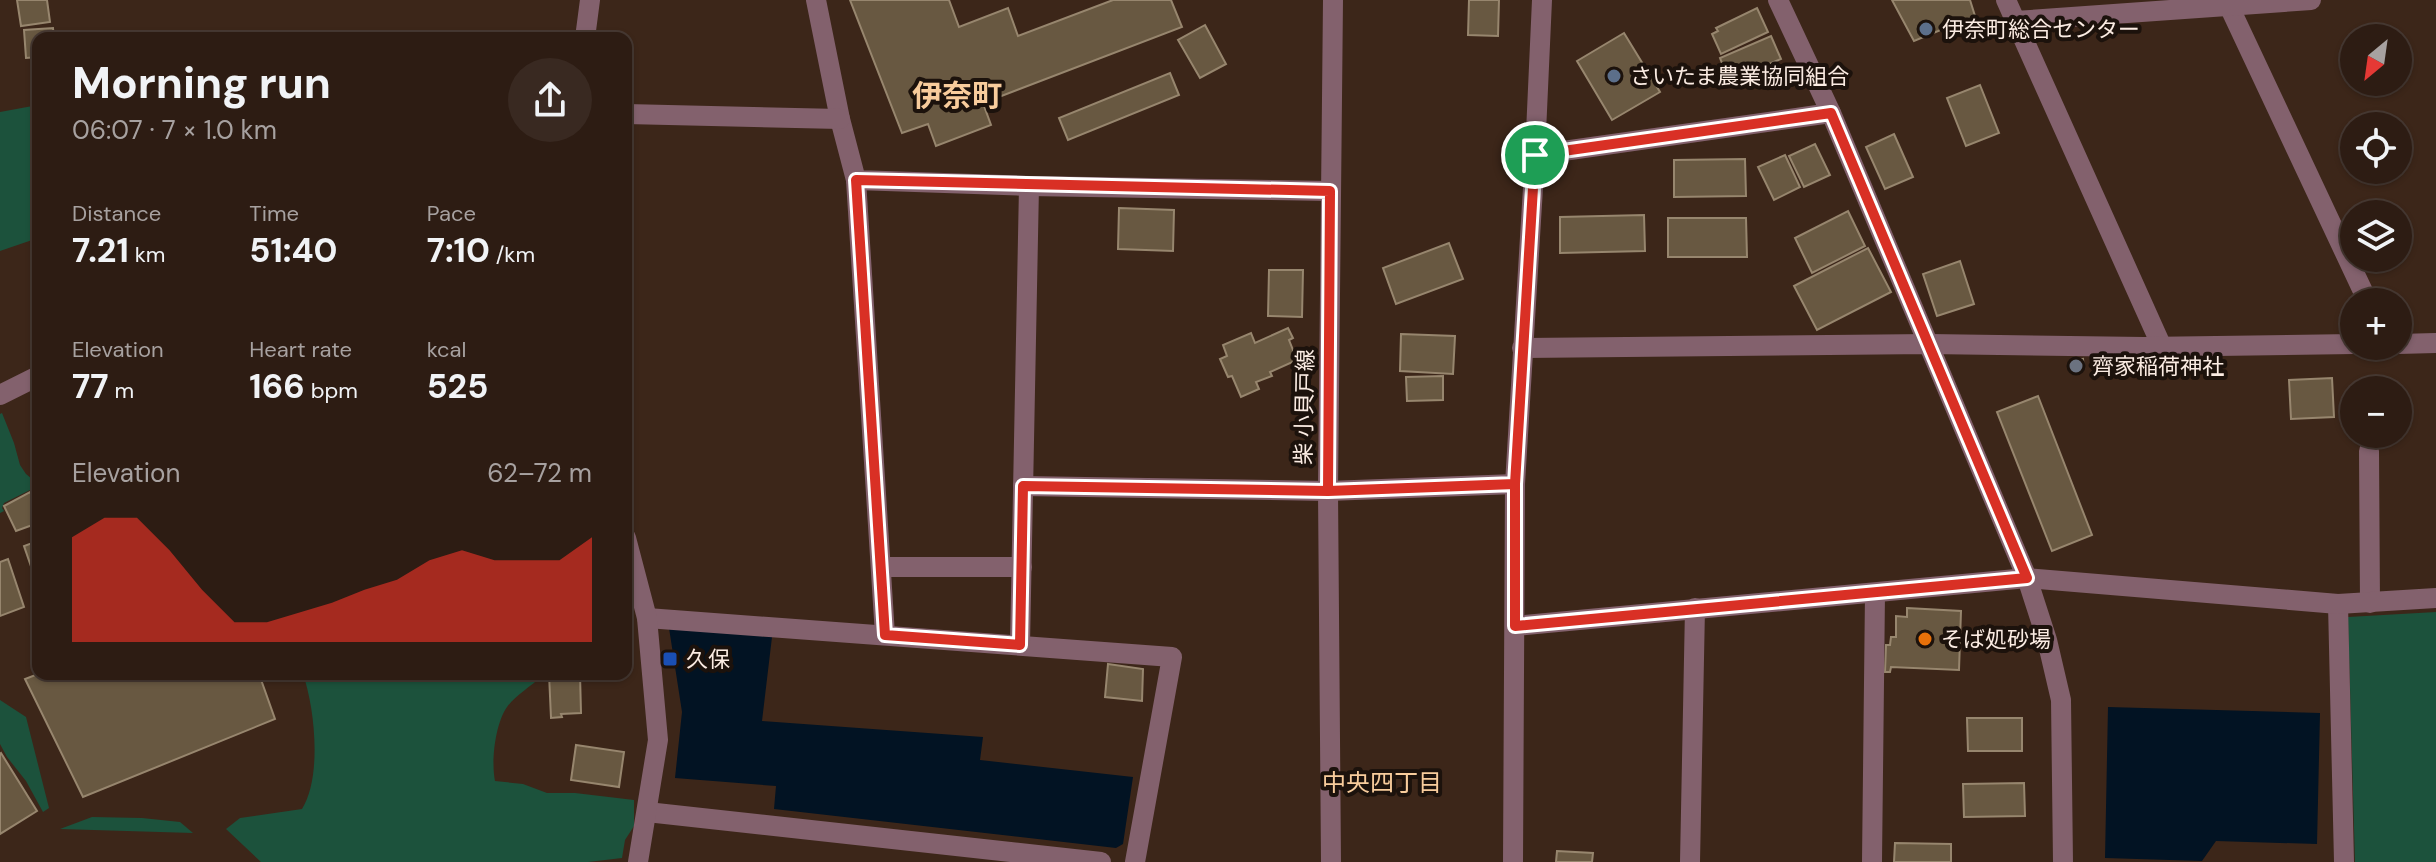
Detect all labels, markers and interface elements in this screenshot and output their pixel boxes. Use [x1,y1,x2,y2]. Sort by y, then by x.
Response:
place label: 伊奈町総合センター [1942,15,2140,44]
marker: 伊奈町総合センター [1917,20,1935,38]
north arrow [2340,24,2412,96]
map controls [2340,24,2412,448]
text: Morning run [72,54,331,112]
button: share [508,58,592,142]
place label: さいたま農業協同組合 [1630,62,1849,91]
marker: さいたま農業協同組合 [1605,67,1623,85]
district label: 伊奈町 [912,76,1002,115]
button: locate [2340,112,2412,184]
text: 06:07 · 7 × 1.0 km [72,113,277,147]
pin [1501,121,1569,189]
icon: arrive [1513,133,1557,177]
text: Distance [72,199,161,228]
text: Time [249,199,299,228]
text: Pace [427,199,476,228]
button: layers [2340,200,2412,272]
text: 7.21 [72,228,129,273]
text: 51:40 [249,228,338,273]
text: 7:10 [427,228,490,273]
text: km [129,240,165,269]
text: /km [490,240,535,269]
button: + [2340,288,2412,360]
text: Elevation [72,335,164,364]
text: Heart rate [249,335,352,364]
text: kcal [427,335,466,364]
street label: 柴 小貝戸線 [1289,349,1320,465]
place label: 齊家稲荷神社 [2092,352,2224,381]
marker: 齊家稲荷神社 [2067,357,2085,375]
text: 77 [72,364,109,409]
text: 166 [249,364,305,409]
text: 525 [427,364,488,409]
text: m [109,376,134,405]
text: bpm [305,376,358,405]
button: − [2340,376,2412,448]
text: Elevation [72,456,180,490]
text: 62–72 m [487,456,592,490]
place label: そば処砂場 [1941,625,2051,654]
marker: そば処砂場 [1916,630,1934,648]
place label: 久保 [686,645,730,674]
marker: 久保 [661,650,679,668]
district label: 中央四丁目 [1322,767,1442,798]

